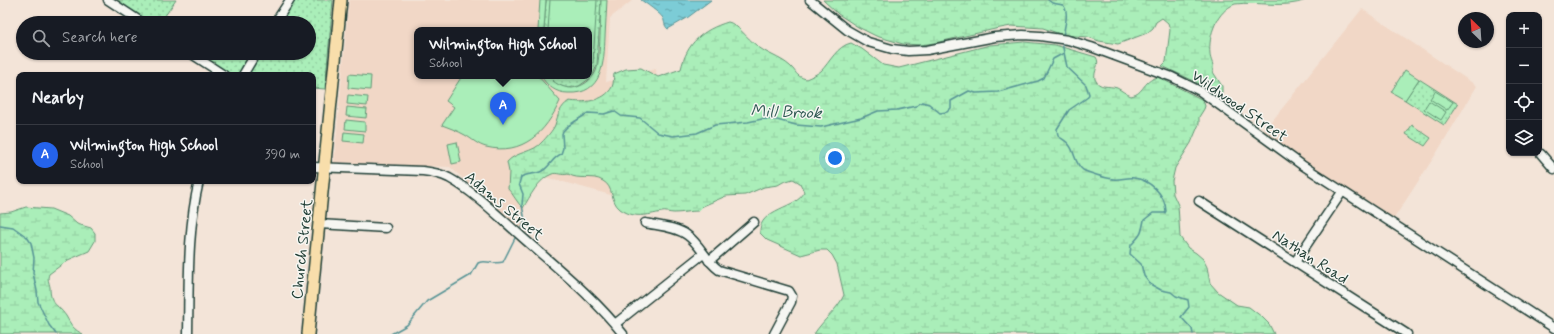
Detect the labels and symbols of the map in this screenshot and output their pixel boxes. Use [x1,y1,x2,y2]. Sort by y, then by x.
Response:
north arrow [1458,12,1494,48]
street label: Wildwood Street [1187,65,1292,147]
pin: A [490,92,516,125]
water label: Mill Brook [750,100,823,124]
your location [825,148,845,168]
street label: Adams Street [460,167,549,246]
street label: Church Street [287,197,318,300]
street label: Nathan Road [1268,225,1352,290]

